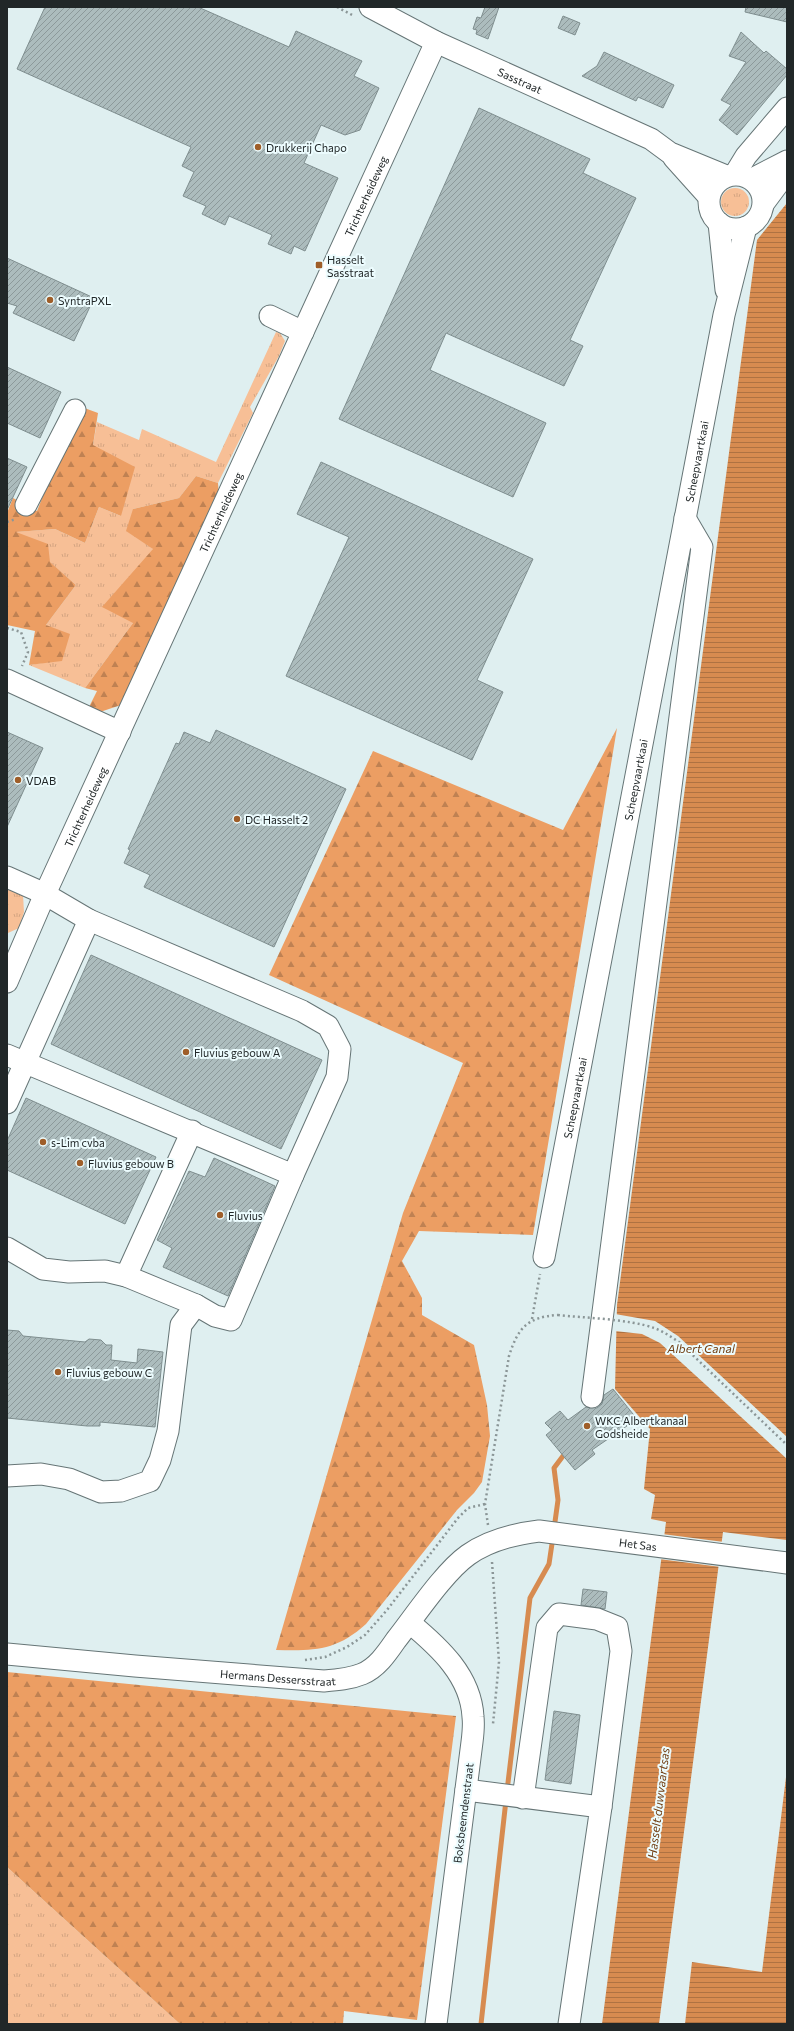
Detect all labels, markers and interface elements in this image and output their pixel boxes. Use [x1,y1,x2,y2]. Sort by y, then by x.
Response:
street label: Sasstraat [496,64,545,96]
place label: Drukkerij Chapo [266,141,347,154]
marker: Drukkerij Chapo [253,142,263,152]
street label: Trichterheideweg [341,154,389,238]
place label: Hasselt Sasstraat [327,253,374,279]
marker: Hasselt Sasstraat [314,260,324,270]
place label: SyntraPXL [58,294,111,307]
marker: SyntraPXL [45,295,55,305]
street label: Scheepvaartkaai [682,419,710,503]
street label: Trichterheideweg [196,470,244,554]
street label: Scheepvaartkaai [621,738,649,821]
street label: Trichterheideweg [61,764,109,849]
place label: VDAB [26,774,56,787]
marker: VDAB [13,775,23,785]
place label: DC Hasselt 2 [245,813,308,826]
marker: DC Hasselt 2 [232,814,242,824]
place label: Fluvius gebouw A [194,1046,281,1059]
marker: Fluvius gebouw A [181,1047,191,1057]
street label: Scheepvaartkaai [560,1056,589,1140]
place label: s-Lim cvba [51,1136,105,1149]
marker: s-Lim cvba [38,1137,48,1147]
place label: Fluvius gebouw B [88,1157,174,1170]
marker: Fluvius gebouw B [75,1158,85,1168]
place label: Fluvius [228,1209,263,1222]
marker: Fluvius [215,1210,225,1220]
water label: Albert Canal [666,1341,736,1355]
place label: Fluvius gebouw C [66,1366,152,1379]
marker: Fluvius gebouw C [53,1367,63,1377]
place label: WKC Albertkanaal Godsheide [595,1414,687,1440]
marker: WKC Albertkanaal Godsheide [582,1421,592,1431]
street label: Het Sas [618,1535,658,1553]
street label: Hermans Dessersstraat [220,1666,337,1688]
water label: Hasselt duwvaartsas [644,1746,672,1859]
street label: Boksbeemdenstraat [450,1762,476,1864]

